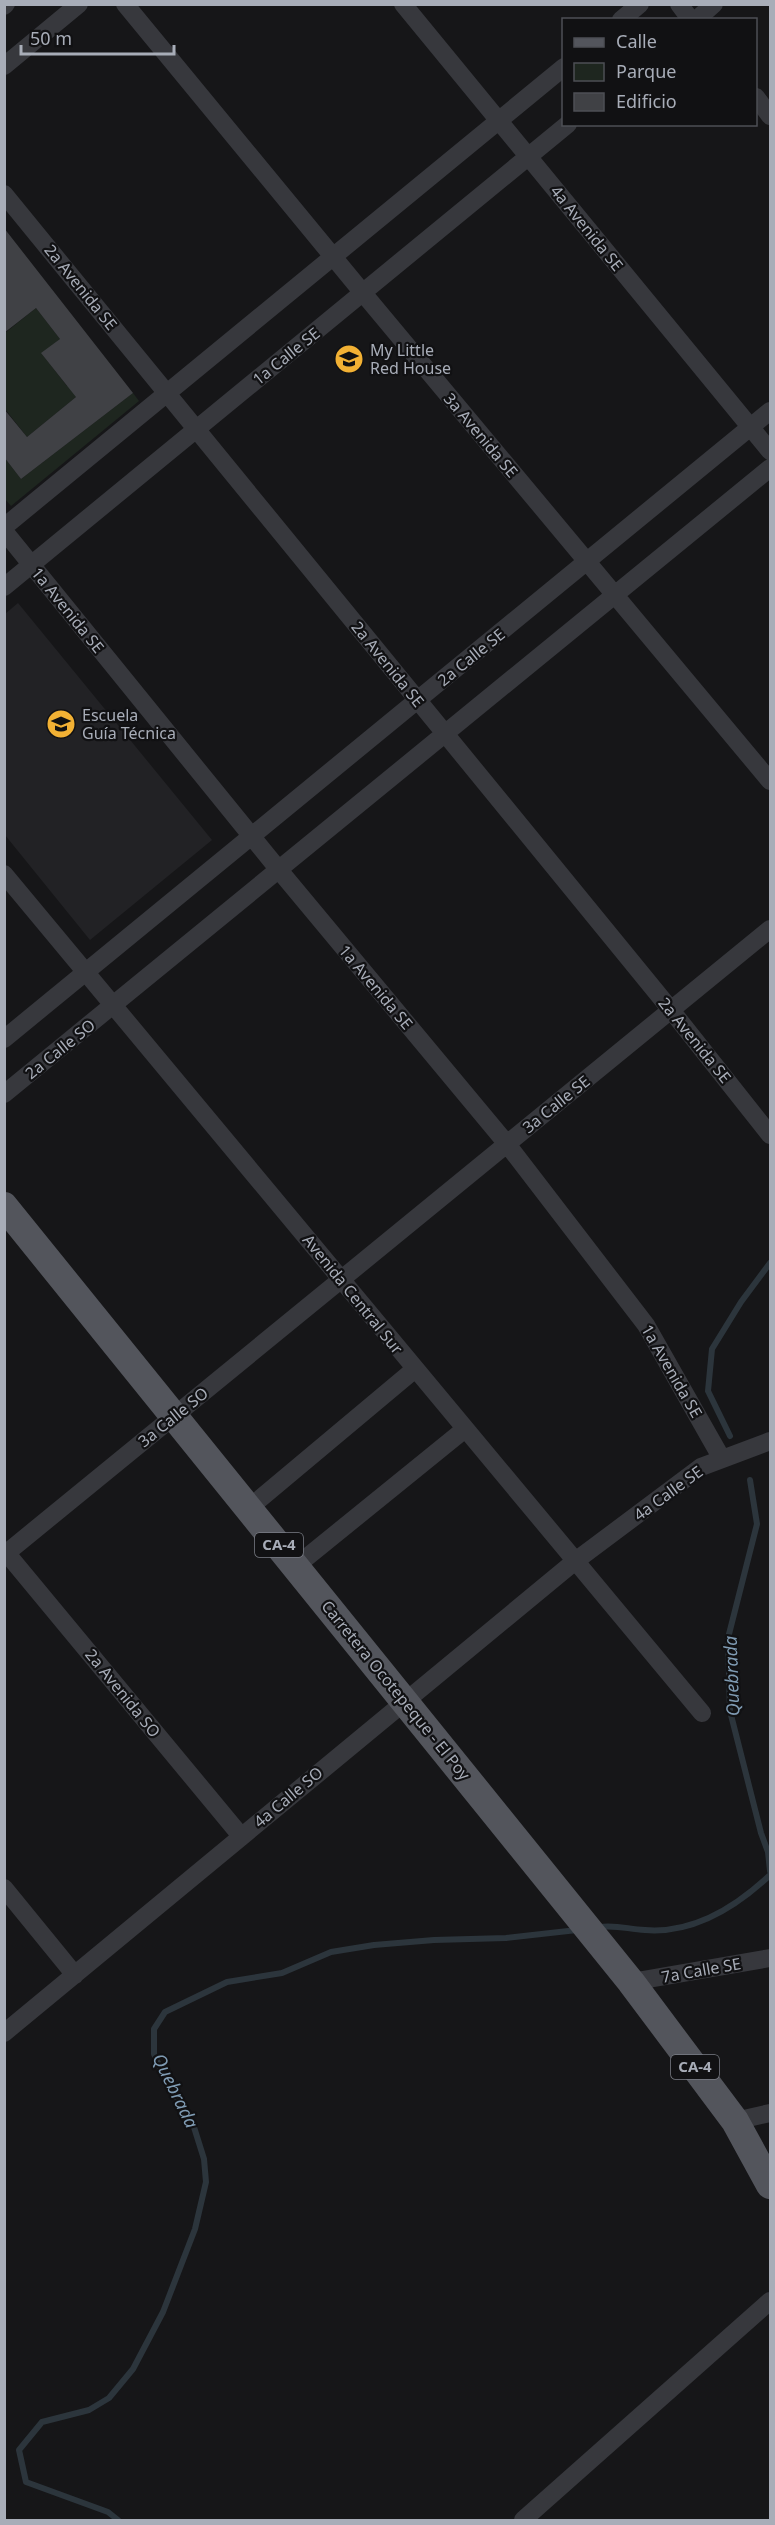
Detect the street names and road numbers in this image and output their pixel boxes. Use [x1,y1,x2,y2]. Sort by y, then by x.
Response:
street label: 4a Avenida SE [546,181,628,275]
street label: 2a Avenida SE [40,240,122,334]
street label: 1a Calle SE [248,322,324,390]
street label: 3a Avenida SE [439,388,523,482]
street label: 1a Avenida SE [27,563,109,657]
street label: 2a Avenida SE [347,617,429,711]
street label: 2a Calle SE [433,623,509,691]
street label: 1a Avenida SE [334,940,418,1034]
street label: 2a Avenida SE [654,993,736,1087]
street label: 2a Calle SO [20,1014,100,1084]
street label: 3a Calle SE [518,1070,594,1138]
street label: Avenida Central Sur [298,1230,408,1359]
street label: 1a Avenida SE [636,1320,708,1422]
street label: 3a Calle SO [133,1382,213,1452]
street label: 4a Calle SE [629,1460,707,1526]
road number: CA-4 [255,1533,303,1557]
street label: Carretera Ocotepeque - El Poy [317,1596,476,1785]
street label: 2a Avenida SO [80,1644,166,1742]
street label: 4a Calle SO [249,1762,327,1832]
street label: 7a Calle SE [659,1952,743,1988]
road number: CA-4 [671,2055,719,2079]

